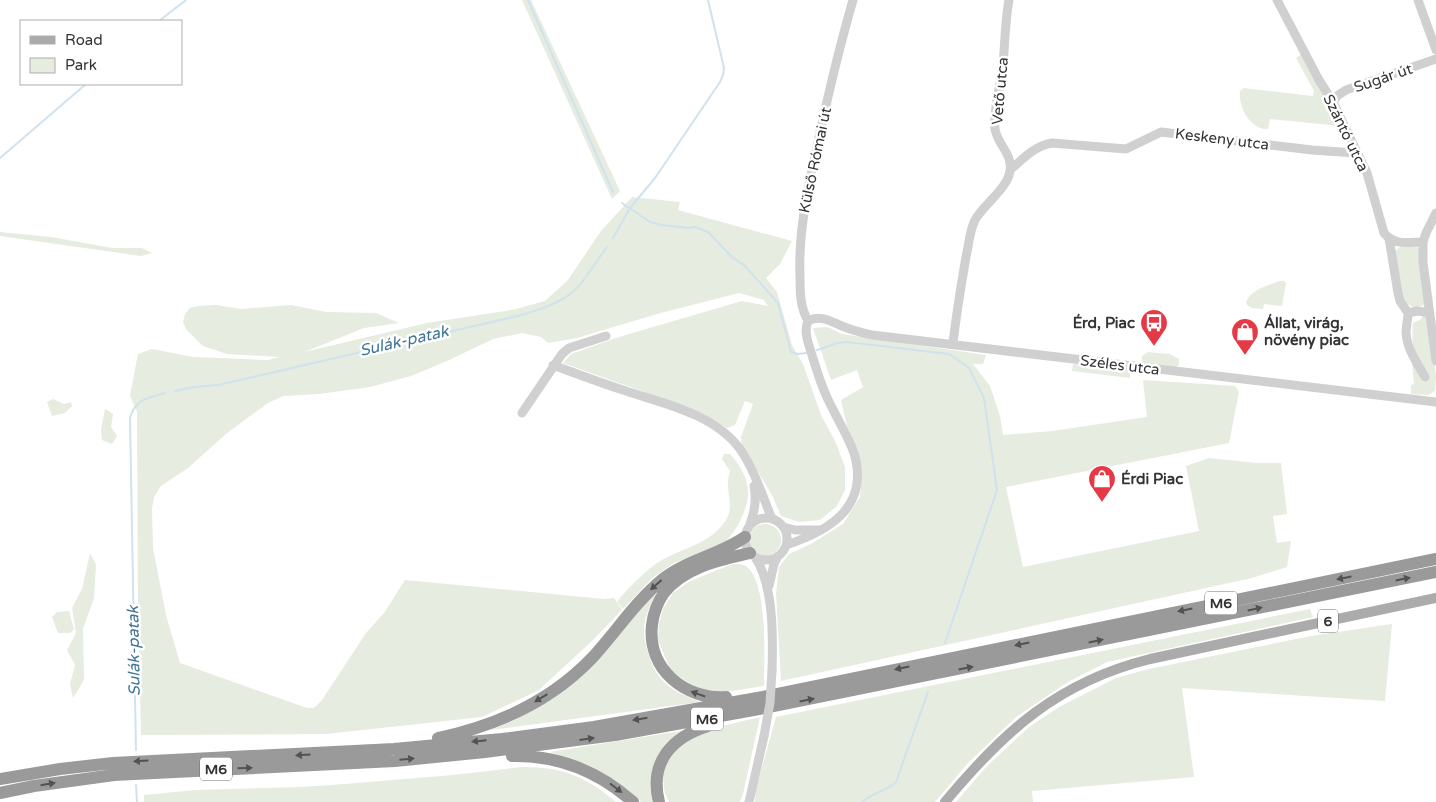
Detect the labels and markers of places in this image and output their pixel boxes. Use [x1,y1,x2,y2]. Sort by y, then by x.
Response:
bus stop icon: Érd, Piac [1139,308,1169,347]
place label: Érd, Piac [1073,313,1135,332]
place label: Állat, virág, növény piac [1264,313,1349,350]
shop icon: Állat, virág, növény piac [1230,317,1260,356]
shop icon: Érdi Piac [1087,464,1117,503]
place label: Érdi Piac [1121,469,1183,488]

